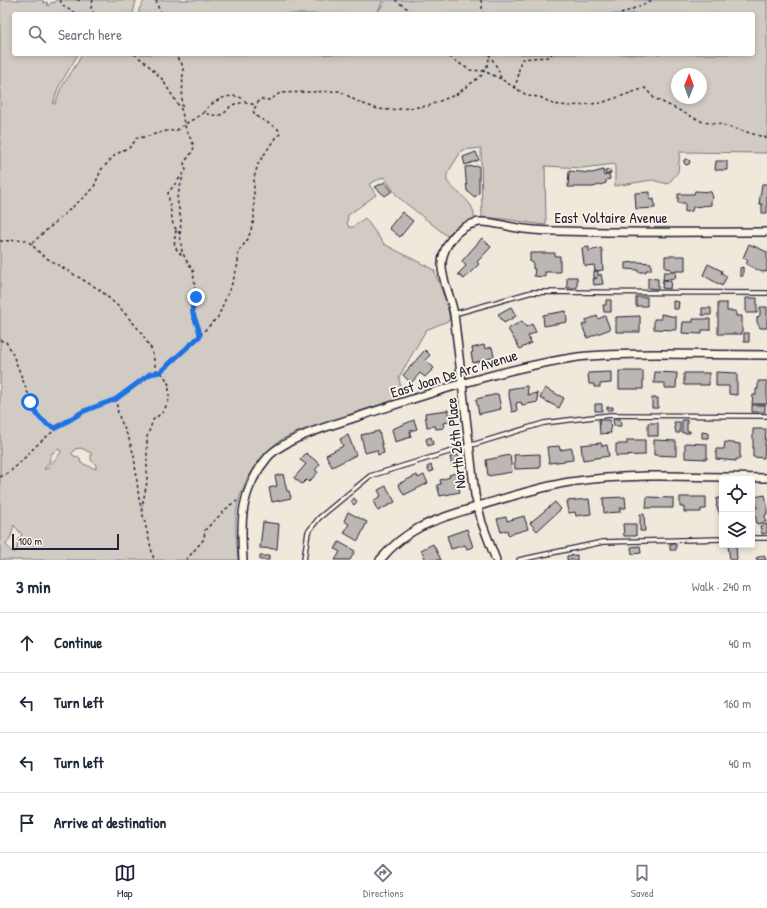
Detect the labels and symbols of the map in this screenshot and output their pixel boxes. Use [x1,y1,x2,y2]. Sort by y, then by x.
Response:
north arrow [671,68,707,104]
street label: East Voltaire Avenue [555,207,668,228]
route end [187,288,205,306]
street label: East Joan De Arc Avenue [388,344,520,403]
route start [21,393,39,411]
street label: North 26th Place [440,396,471,490]
scale bar [12,532,119,551]

